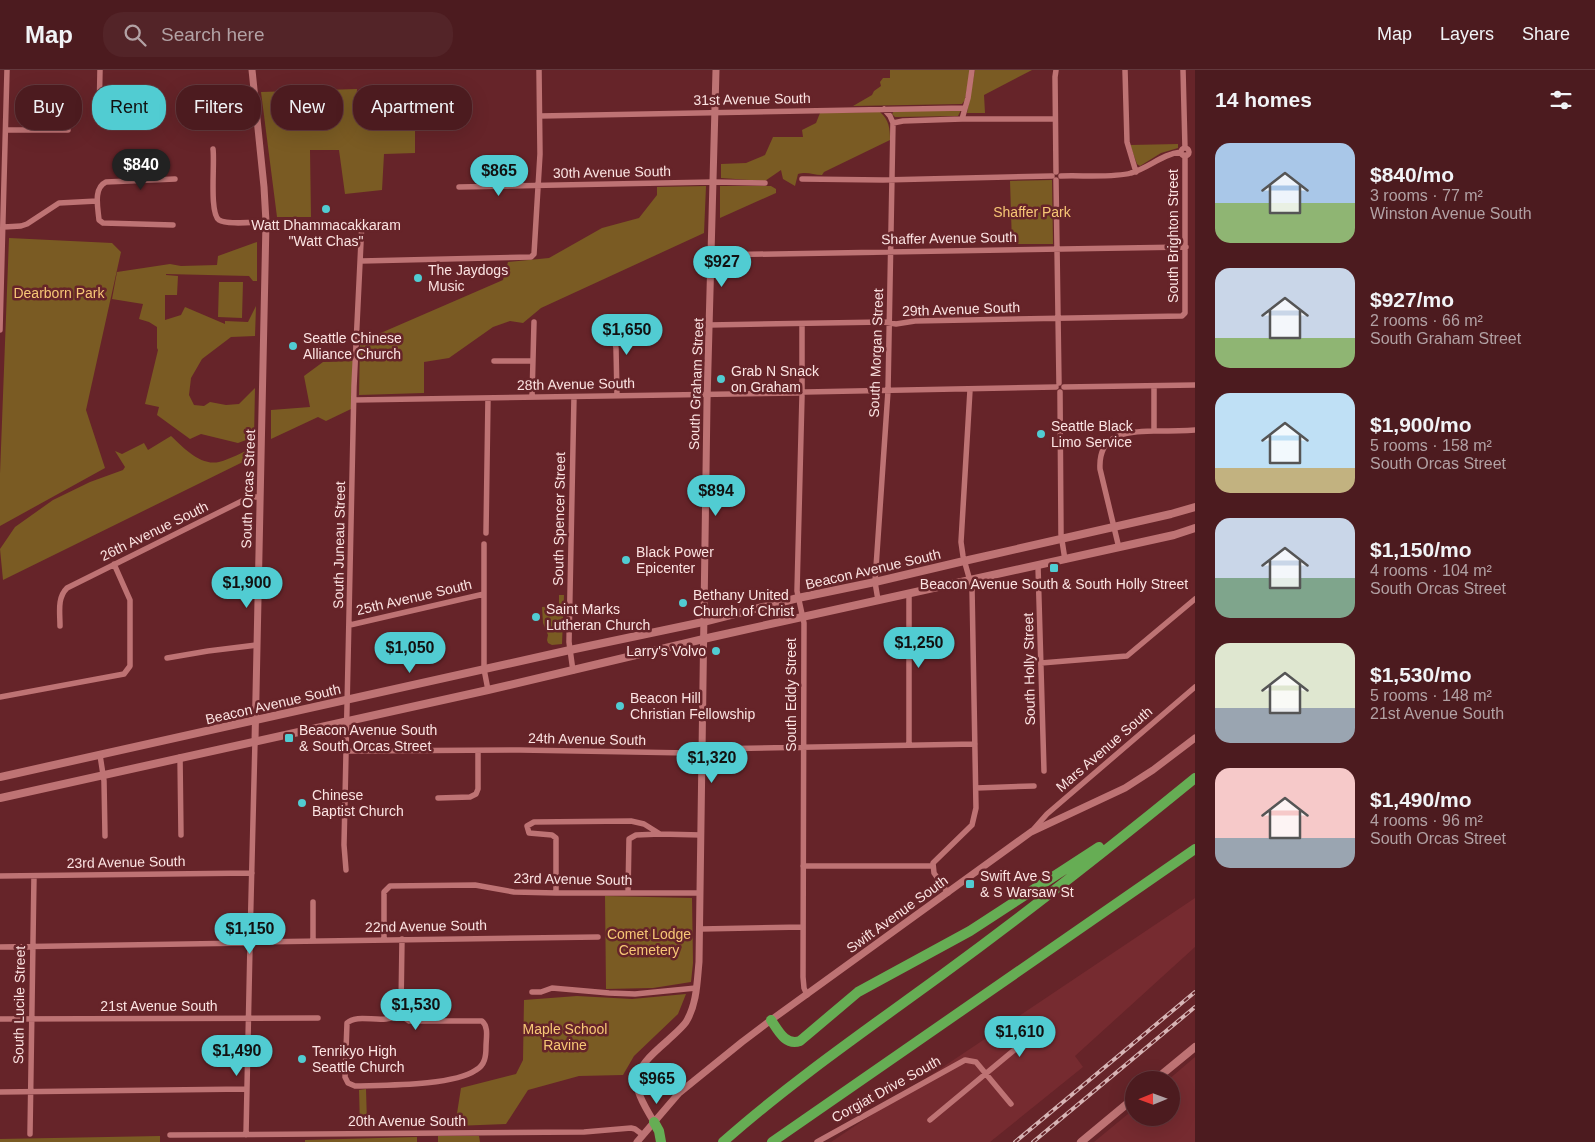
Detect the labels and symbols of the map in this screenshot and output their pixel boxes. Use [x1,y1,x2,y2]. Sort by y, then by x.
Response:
street label: 31st Avenue South [693,90,811,108]
pin: $840 [111,148,171,191]
pin: $865 [469,154,529,197]
street label: 30th Avenue South [553,163,671,181]
street label: South Brighton Street [1165,169,1181,303]
marker: Watt Dhammacakkaram "Watt Chas" [320,203,332,215]
park label: Shaffer Park [993,204,1072,220]
place label: Watt Dhammacakkaram "Watt Chas" [251,217,401,249]
street label: Shaffer Avenue South [881,229,1017,247]
pin: $927 [692,246,752,288]
place label: The Jaydogs Music [428,262,508,294]
marker: The Jaydogs Music [412,272,424,284]
park label: Dearborn Park [13,285,106,301]
street label: South Morgan Street [866,288,886,418]
street label: 29th Avenue South [902,299,1020,319]
pin: $1,650 [586,314,668,356]
street label: South Graham Street [686,318,706,450]
place label: Seattle Chinese Alliance Church [303,330,402,362]
marker: Seattle Chinese Alliance Church [287,340,299,352]
place label: Grab N Snack on Graham [731,363,820,395]
marker: Grab N Snack on Graham [715,373,727,385]
street label: 28th Avenue South [517,375,635,393]
place label: Seattle Black Limo Service [1051,418,1134,450]
marker: Seattle Black Limo Service [1035,428,1047,440]
street label: South Orcas Street [238,429,258,549]
street label: South Spencer Street [550,452,568,586]
pin: $894 [686,474,746,517]
street label: South Juneau Street [330,481,348,609]
street label: 26th Avenue South [97,498,211,564]
place label: Black Power Epicenter [636,544,714,576]
street label: Beacon Avenue South [804,546,942,592]
marker: Black Power Epicenter [620,554,632,566]
marker: Beacon Avenue South & South Holly Street [1048,562,1060,574]
pin: $1,900 [206,566,288,609]
street label: 25th Avenue South [355,576,473,618]
place label: Beacon Avenue South & South Holly Street [920,576,1188,592]
place label: Bethany United Church of Christ [693,587,794,619]
marker: Bethany United Church of Christ [677,597,689,609]
place label: Saint Marks Lutheran Church [546,601,650,633]
marker: Saint Marks Lutheran Church [530,611,542,623]
street label: South Holly Street [1020,612,1038,726]
pin: $1,250 [878,626,960,669]
pin: $1,050 [369,632,451,674]
street label: South Eddy Street [783,638,799,752]
place label: Larry's Volvo [626,643,706,659]
marker: Larry's Volvo [710,645,722,657]
street label: Beacon Avenue South [204,681,342,727]
place label: Beacon Hill Christian Fellowship [630,690,755,722]
marker: Beacon Hill Christian Fellowship [614,700,626,712]
street label: Mars Avenue South [1053,703,1155,795]
place label: Beacon Avenue South & South Orcas Street [299,722,437,754]
street label: 24th Avenue South [528,730,646,748]
marker: Beacon Avenue South & South Orcas Street [283,732,295,744]
pin: $1,320 [671,742,753,784]
place label: Chinese Baptist Church [312,787,404,819]
marker: Chinese Baptist Church [296,797,308,809]
street label: 23rd Avenue South [66,853,186,871]
place label: Swift Ave S & S Warsaw St [980,868,1074,900]
street label: 23rd Avenue South [513,870,633,888]
street label: Swift Avenue South [843,872,951,956]
marker: Swift Ave S & S Warsaw St [964,878,976,890]
pin: $1,150 [209,912,291,955]
street label: 22nd Avenue South [365,917,487,935]
park label: Comet Lodge Cemetery [607,926,691,958]
street label: South Lucile Street [10,946,28,1064]
pin: $1,530 [375,988,457,1031]
street label: 21st Avenue South [100,998,218,1014]
pin: $1,610 [979,1016,1061,1058]
park label: Maple School Ravine [523,1021,607,1053]
pin: $1,490 [196,1034,278,1077]
place label: Tenrikyo High Seattle Church [312,1043,405,1075]
street label: Corgiat Drive South [829,1052,943,1126]
marker: Tenrikyo High Seattle Church [296,1053,308,1065]
pin: $965 [627,1062,687,1105]
north arrow [1125,1071,1180,1126]
street label: 20th Avenue South [348,1113,466,1129]

